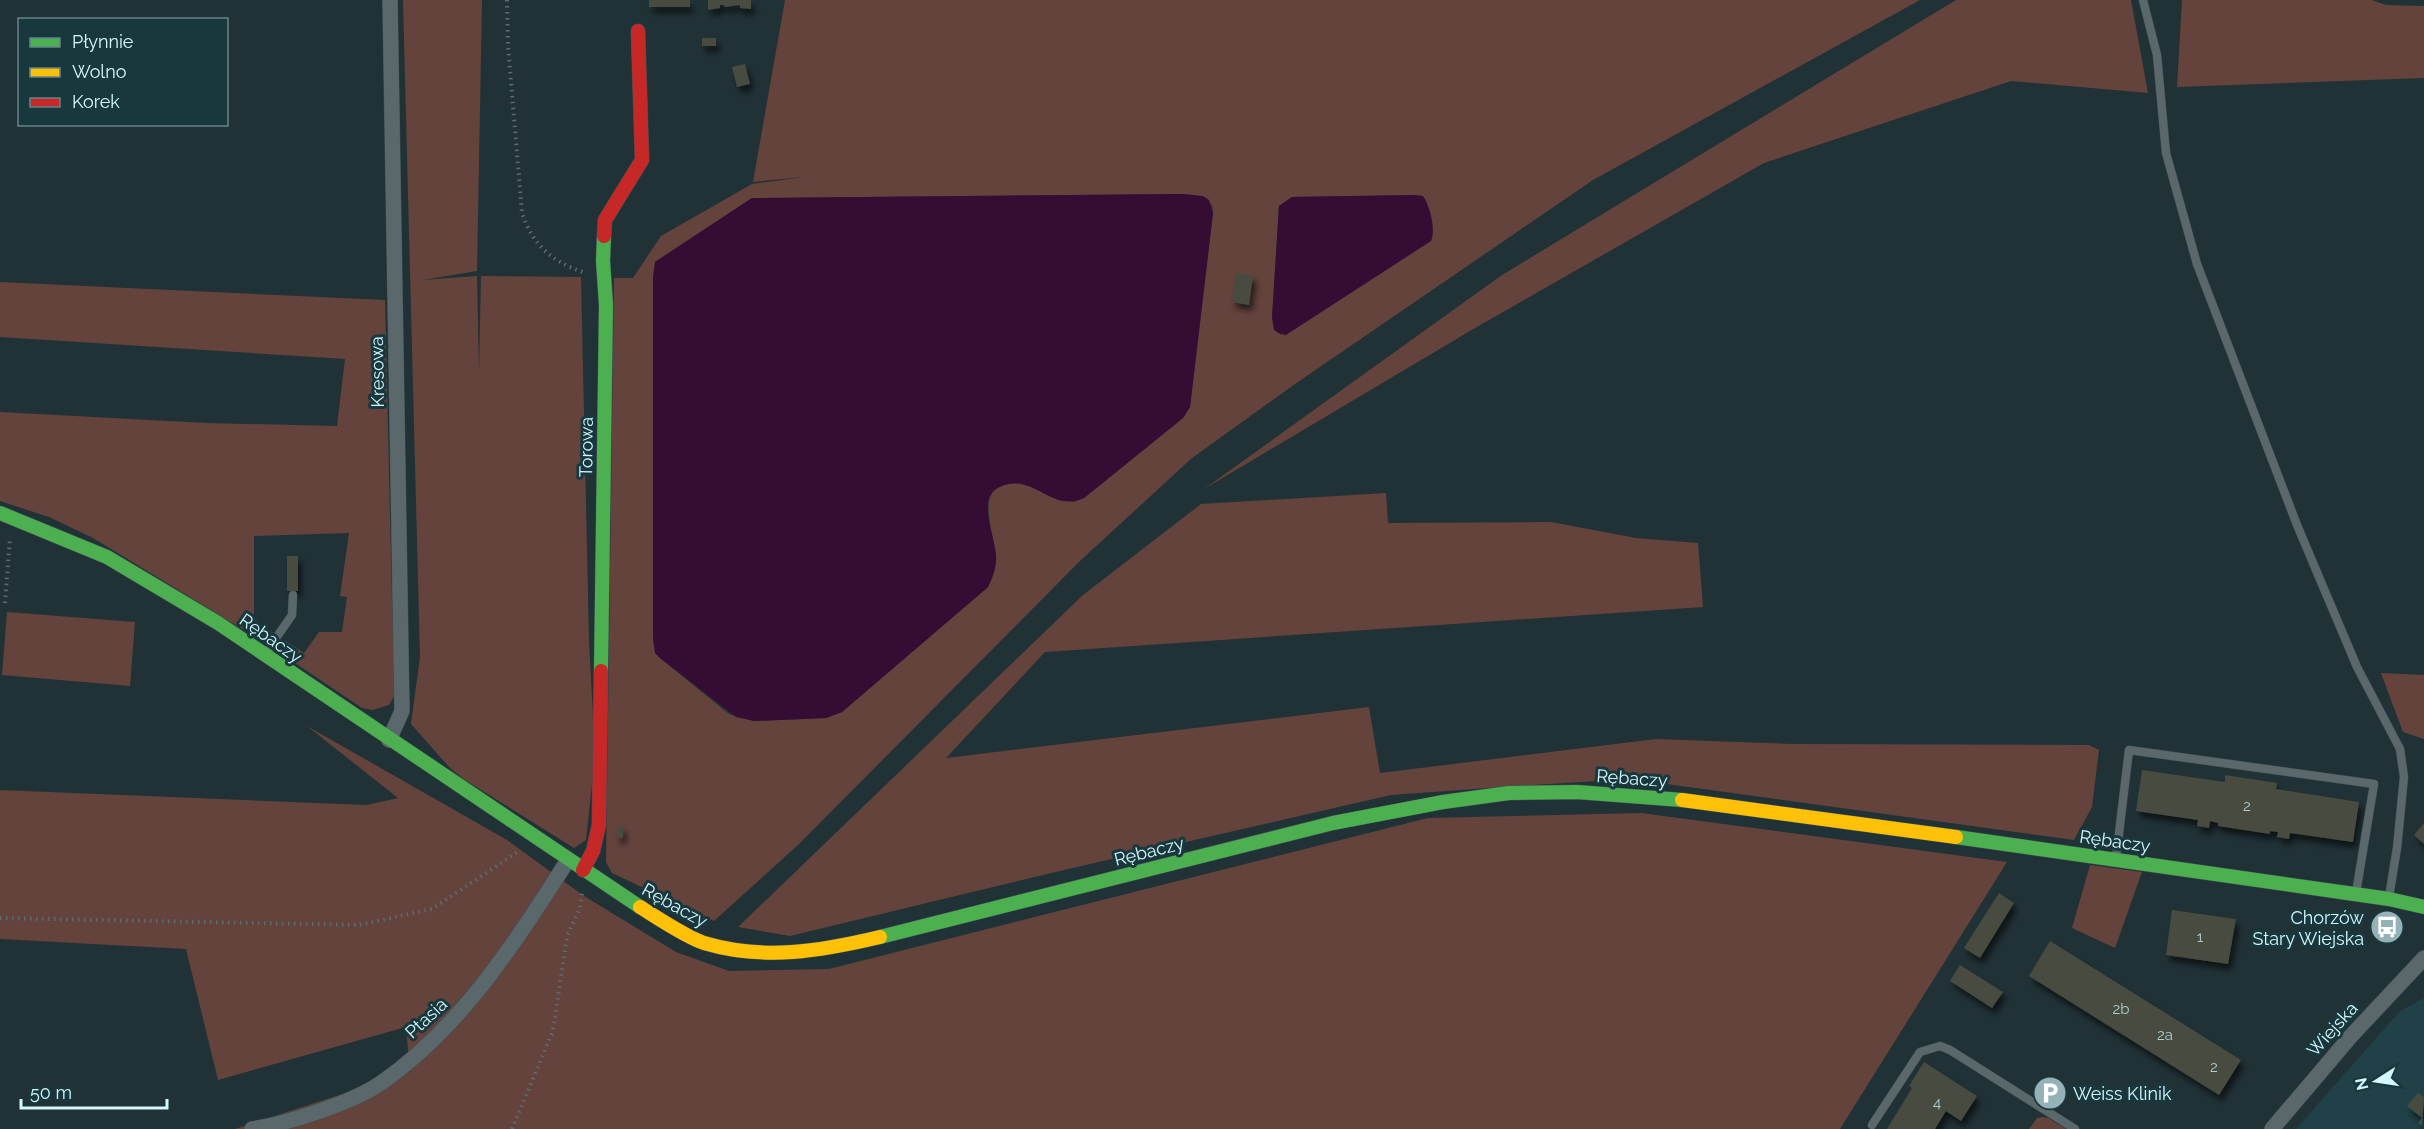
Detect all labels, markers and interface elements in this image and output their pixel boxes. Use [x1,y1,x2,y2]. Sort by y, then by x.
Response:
legend [18,18,228,126]
text: Płynnie [72,31,134,52]
text: Wolno [72,61,127,82]
text: Korek [72,91,120,112]
street label: Kresowa [366,336,388,408]
street label: Torowa [575,417,597,477]
street label: Rębaczy [236,609,306,667]
street label: Rębaczy [1596,765,1669,791]
house number: 2 [2243,797,2251,815]
street label: Rębaczy [2078,826,2152,856]
street label: Rębaczy [1112,832,1186,870]
street label: Rębaczy [639,878,712,932]
place label: Chorzów Stary Wiejska [2252,907,2364,949]
bus stop icon: Chorzów Stary Wiejska [2369,909,2405,945]
house number: 1 [2197,928,2204,946]
street label: Ptasia [401,993,451,1043]
street label: Wiejska [2302,998,2362,1060]
house number: 2b [2112,1000,2130,1018]
house number: 2a [2157,1026,2173,1044]
north arrow [2346,1051,2406,1111]
house number: 2 [2210,1058,2218,1076]
scale bar [21,1072,166,1110]
parking icon: Weiss Klinik [2032,1075,2068,1111]
text: N [2351,1076,2372,1092]
text: 50 m [30,1082,72,1103]
place label: Weiss Klinik [2073,1083,2172,1104]
house number: 4 [1933,1094,1941,1112]

